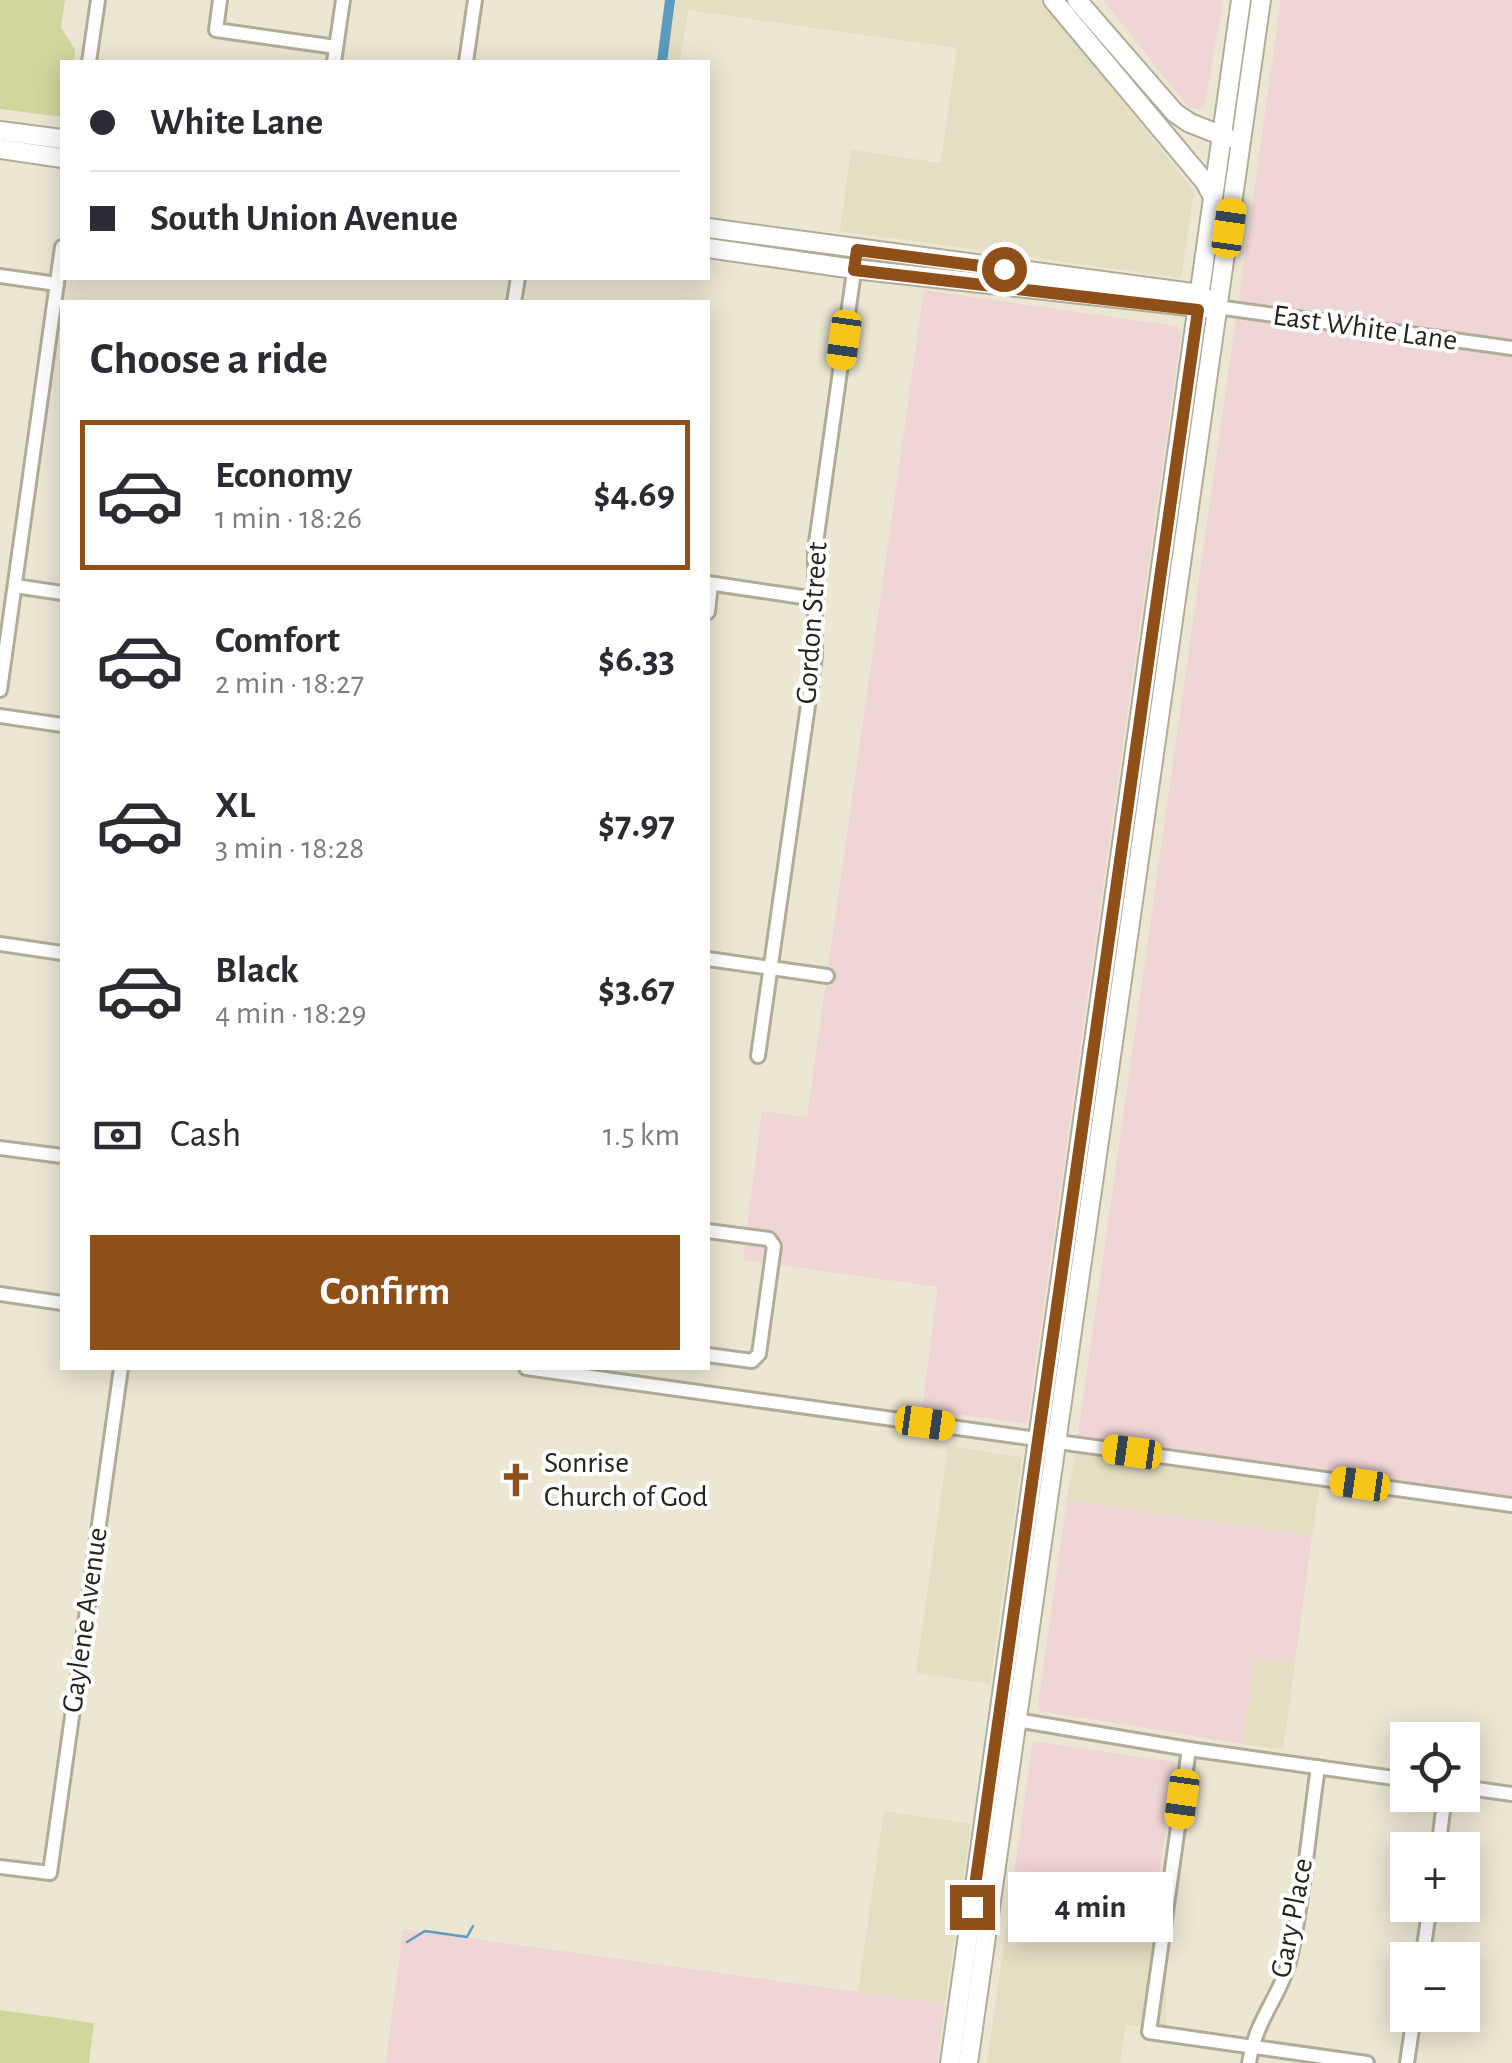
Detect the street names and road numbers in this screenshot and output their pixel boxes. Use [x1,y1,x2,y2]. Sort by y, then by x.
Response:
street label: East White Lane [1271,300,1459,356]
street label: Gordon Street [791,540,833,705]
street label: Gaylene Avenue [57,1525,113,1715]
street label: Gary Place [1266,1856,1318,1980]

